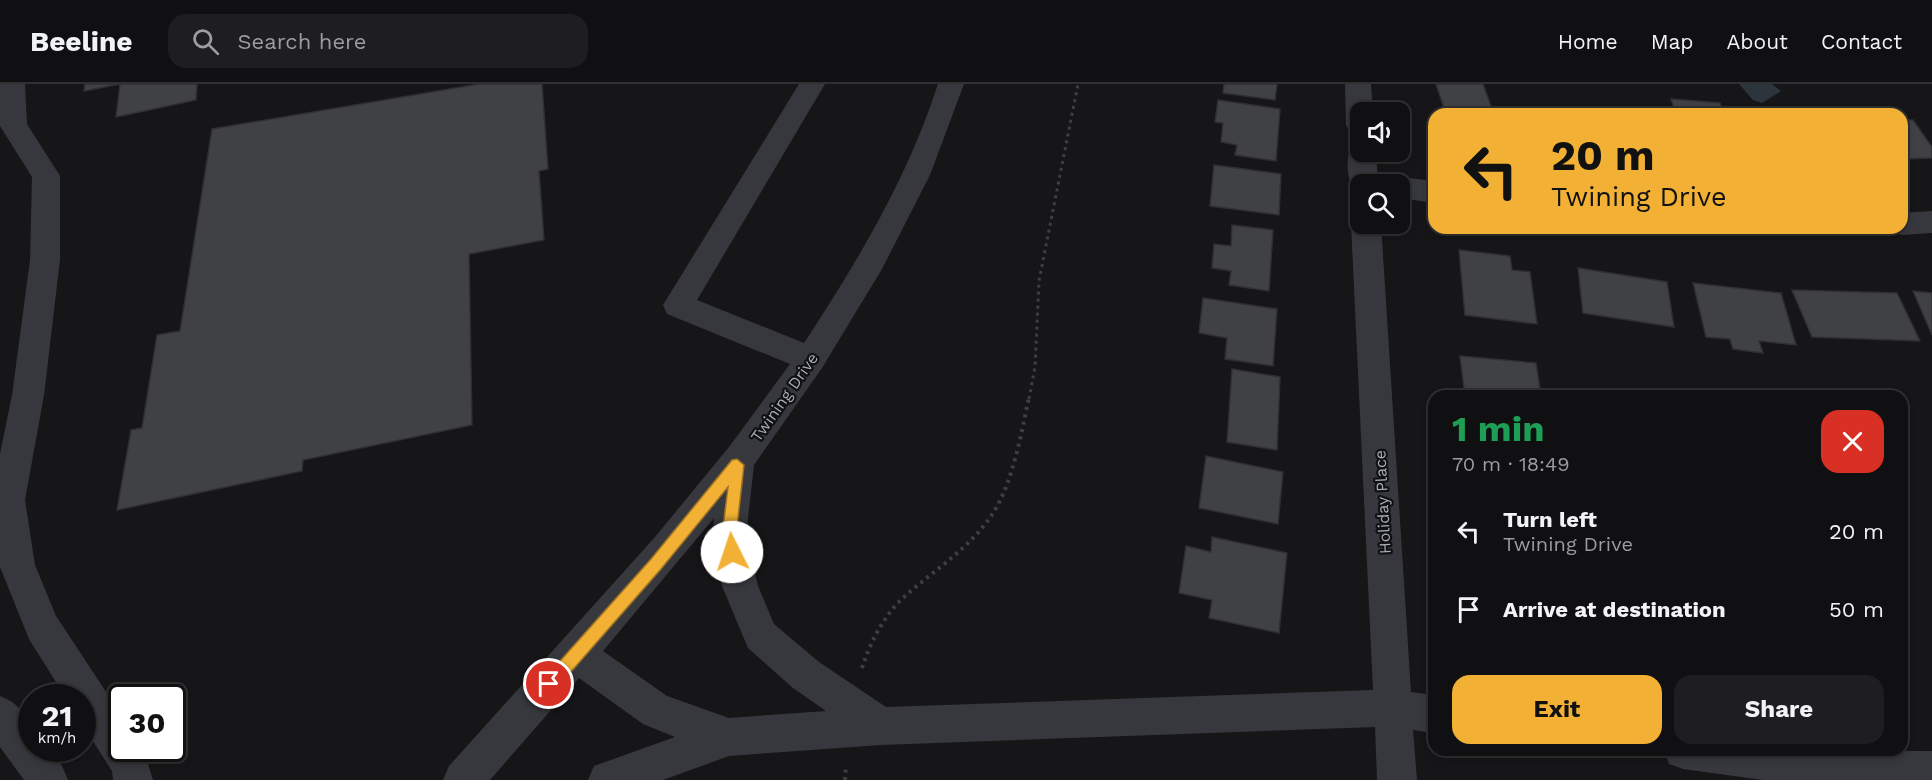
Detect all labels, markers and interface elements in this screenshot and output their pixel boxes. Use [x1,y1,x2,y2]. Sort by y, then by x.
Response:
search box [168,14,588,68]
text: Beeline [30,25,132,58]
icon: search [189,25,222,58]
text: Search here [237,29,366,54]
text: Home [1558,29,1618,54]
text: Map [1651,29,1694,54]
text: About [1727,29,1788,54]
text: Contact [1821,29,1902,54]
map controls [1350,102,1410,234]
button: sound [1350,102,1410,162]
text: 20 m [1551,131,1655,180]
icon: left [1452,132,1530,210]
button: search [1350,174,1410,234]
text: Twining Drive [1551,181,1727,213]
street label: Twining Drive [747,349,822,445]
text: 1 min [1452,408,1544,450]
button: close [1821,410,1884,473]
street label: Holiday Place [1370,449,1395,555]
text: 70 m · 18:49 [1452,452,1570,476]
text: Turn left [1503,507,1597,532]
icon: left [1452,515,1485,548]
text: 20 m [1829,519,1884,544]
position arrow [700,520,764,584]
text: Twining Drive [1503,532,1633,556]
icon: arrive [1452,593,1485,626]
text: Arrive at destination [1503,597,1726,622]
text: 50 m [1829,597,1884,622]
pin [523,658,574,709]
icon: arrive [532,667,565,700]
button: Exit [1452,675,1662,744]
button: Share [1674,675,1884,744]
speed limit sign: 30 [108,684,186,762]
text: 21 [42,698,72,733]
text: km/h [38,729,76,747]

